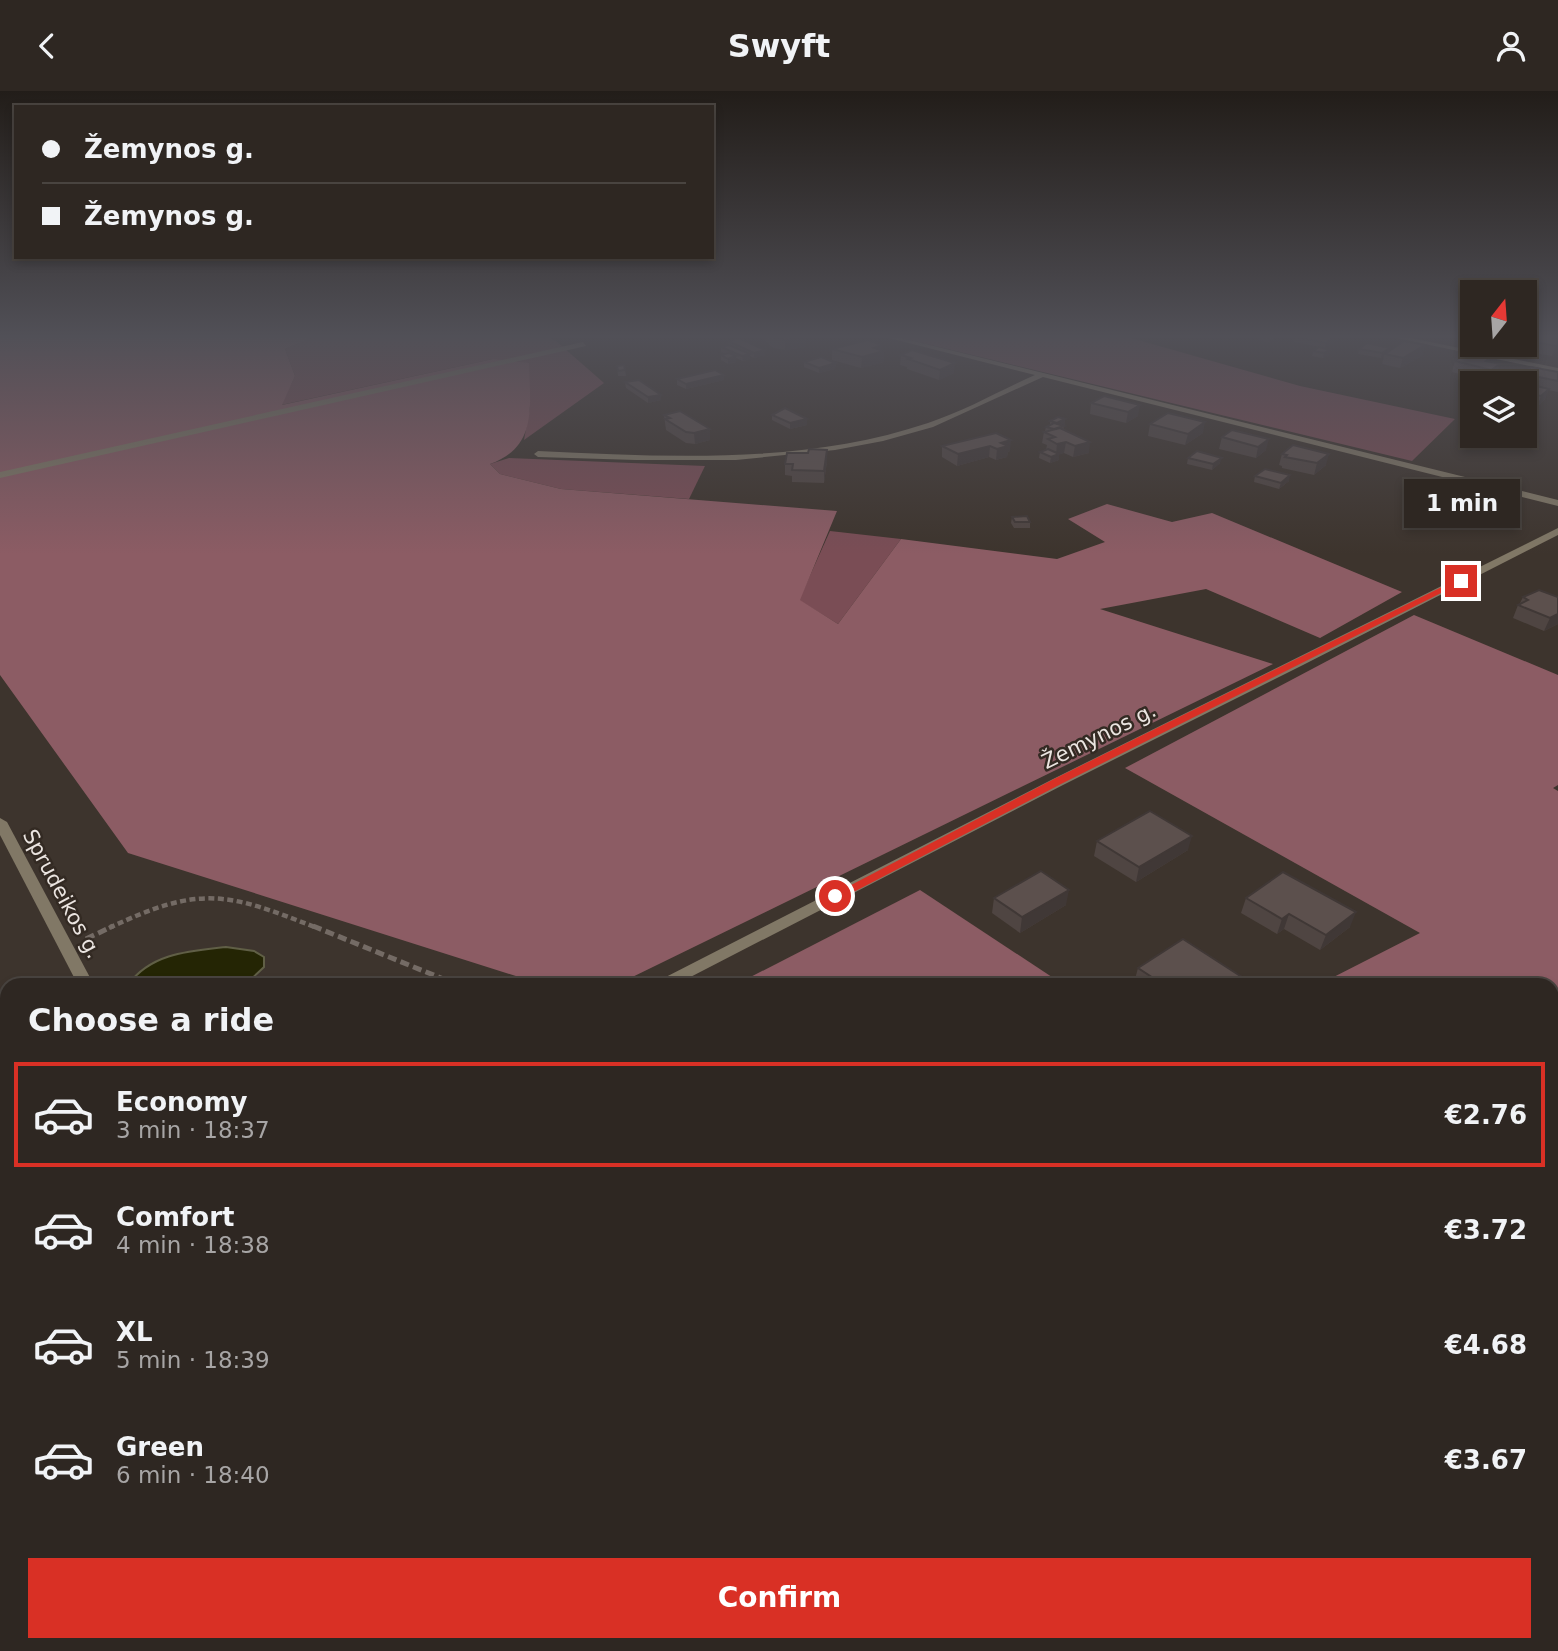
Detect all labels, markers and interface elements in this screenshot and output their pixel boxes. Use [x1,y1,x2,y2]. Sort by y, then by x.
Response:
icon: back [28,27,66,65]
text: Swyft [728,27,830,65]
icon: person [1492,27,1530,65]
text: Žemynos g. [84,134,254,164]
text: Žemynos g. [84,201,254,231]
north arrow [1460,280,1536,357]
map controls [1460,280,1537,448]
button: layers [1460,371,1537,448]
callout: 1 min [1403,479,1519,529]
text: 1 min [1426,490,1498,516]
route end [1445,565,1477,597]
street label: Žemynos g. [1038,697,1160,774]
street label: Sprudeikos g. [18,825,106,963]
route start [819,880,851,912]
text: Choose a ride [28,1001,274,1039]
icon: car [32,1083,95,1146]
text: Economy [116,1087,247,1117]
text: €2.76 [1445,1100,1527,1130]
text: 3 min · 18:37 [116,1117,270,1143]
icon: car [32,1198,95,1261]
text: Comfort [116,1202,234,1232]
text: €3.72 [1445,1215,1527,1245]
text: 4 min · 18:38 [116,1232,270,1258]
icon: car [32,1313,95,1376]
text: XL [116,1317,153,1347]
text: €4.68 [1445,1330,1527,1360]
text: 5 min · 18:39 [116,1347,270,1373]
icon: car [32,1428,95,1491]
text: Green [116,1432,204,1462]
text: €3.67 [1445,1445,1527,1475]
text: 6 min · 18:40 [116,1462,270,1488]
button: Confirm [28,1558,1531,1638]

